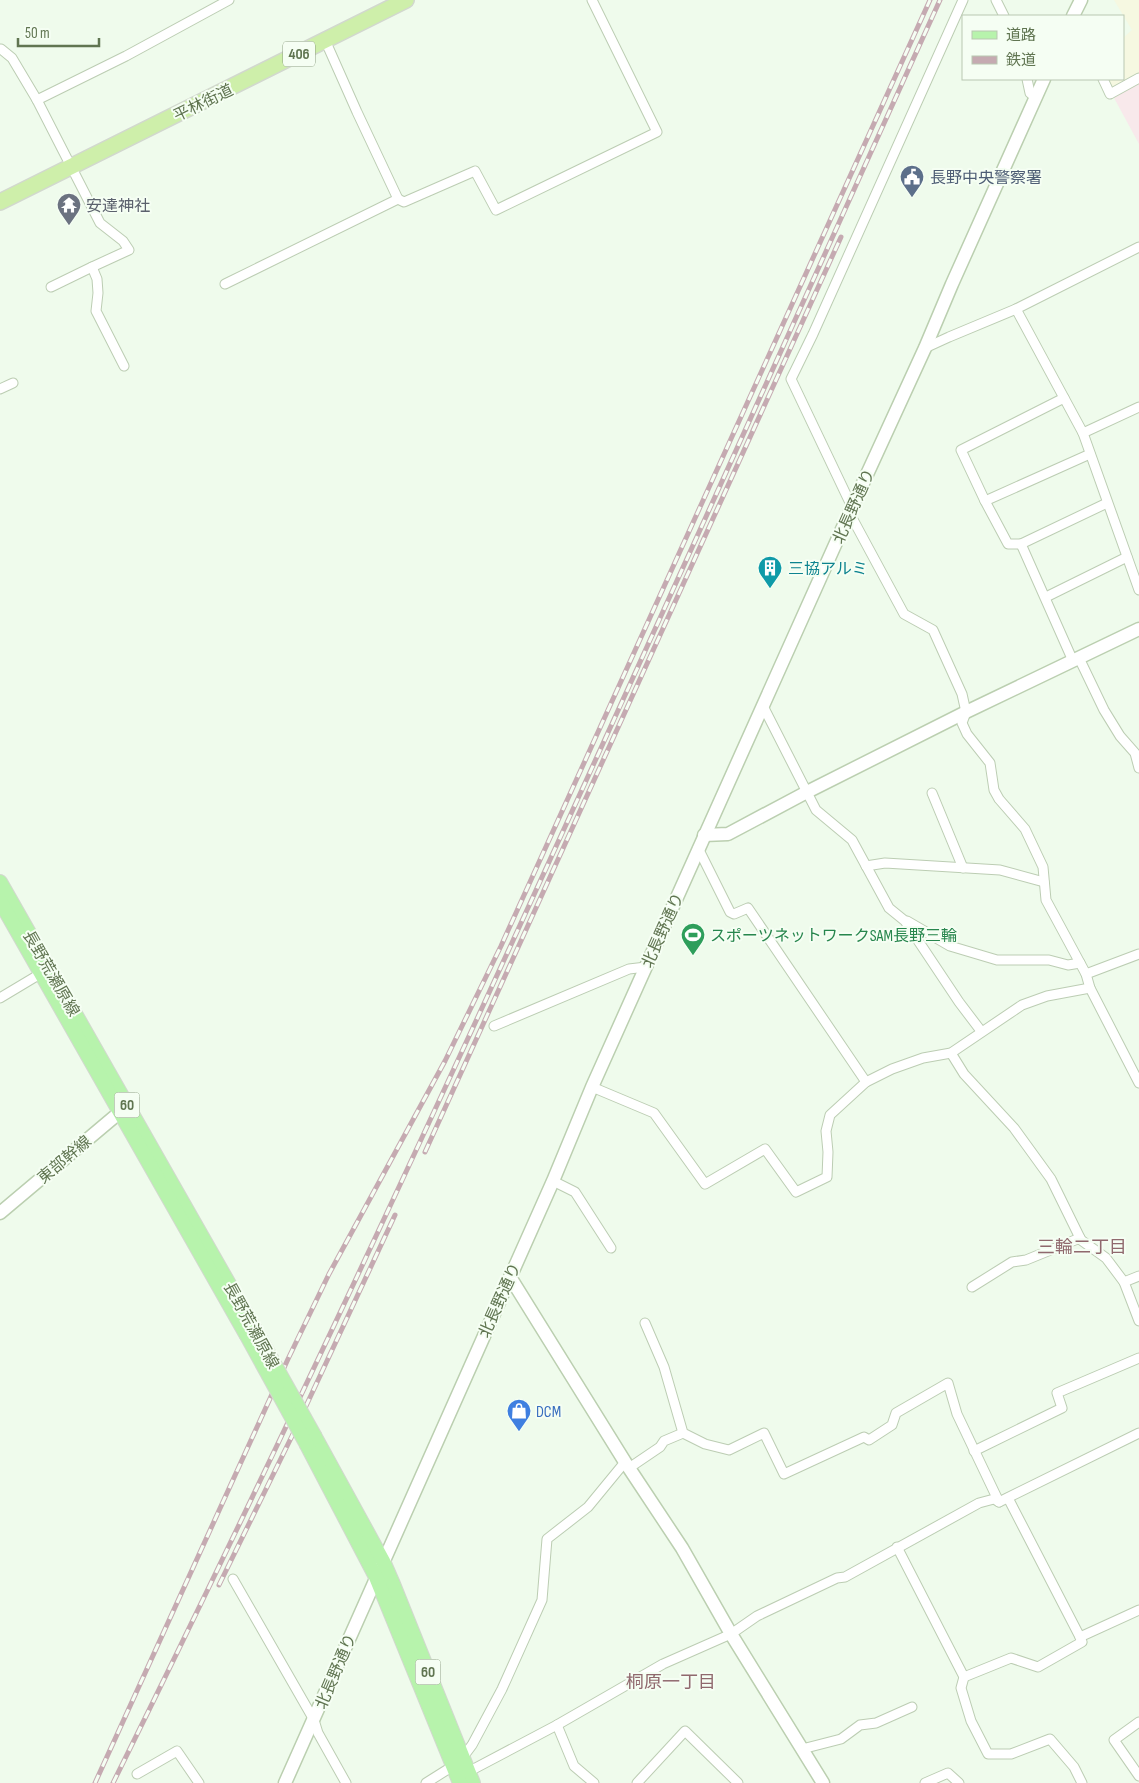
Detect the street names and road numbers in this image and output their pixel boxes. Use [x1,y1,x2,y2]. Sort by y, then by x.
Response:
road number: 406 [283,42,315,66]
street label: 平林街道 [171,81,237,126]
street label: 北長野通り [829,466,879,547]
street label: 北長野通り [638,890,688,971]
street label: 長野荒瀬原線 [18,927,83,1020]
road number: 60 [114,1092,140,1118]
street label: 東部幹線 [34,1132,96,1188]
street label: 北長野通り [475,1260,525,1341]
street label: 長野荒瀬原線 [219,1279,282,1372]
street label: 北長野通り [312,1631,361,1712]
road number: 60 [416,1660,440,1684]

